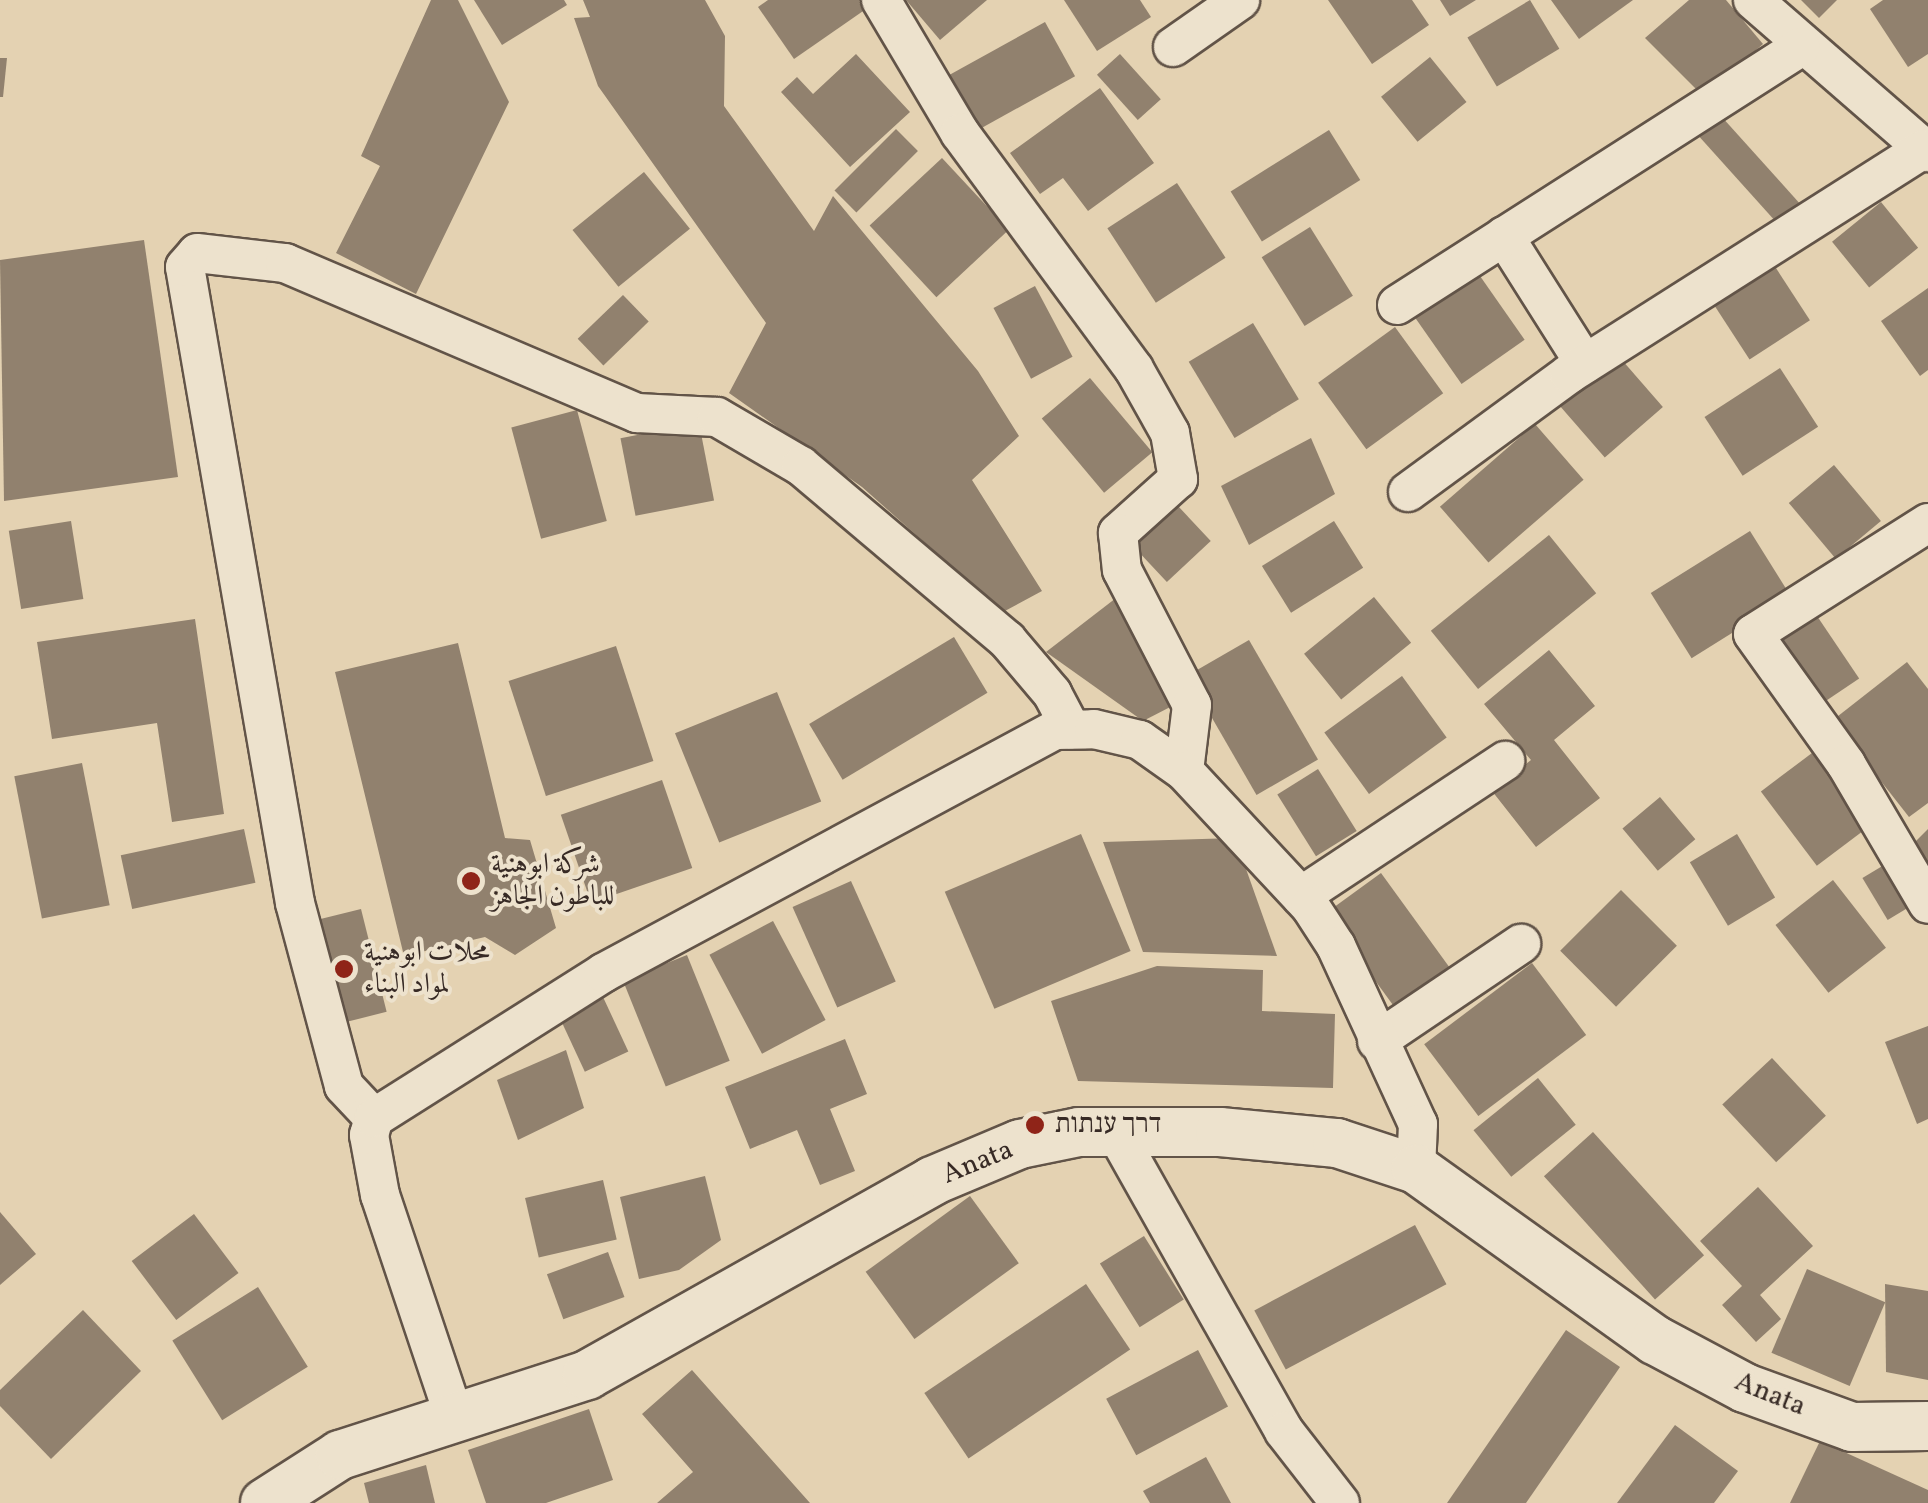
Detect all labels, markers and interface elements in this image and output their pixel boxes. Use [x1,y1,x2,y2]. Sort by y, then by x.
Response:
place label: شركة ابوهنية للباطون الجاهز [491,848,614,914]
marker: شركة ابوهنية للباطون الجاهز [460,870,482,892]
place label: محلات ابوهنية لمواد البناء [364,936,490,1002]
marker: محلات ابوهنية لمواد البناء [333,958,355,980]
place label: דרך ענתות [1055,1108,1161,1142]
marker: דרך ענתות [1024,1114,1046,1136]
street label: Anata [938,1134,1018,1192]
street label: Anata [1730,1366,1810,1424]

